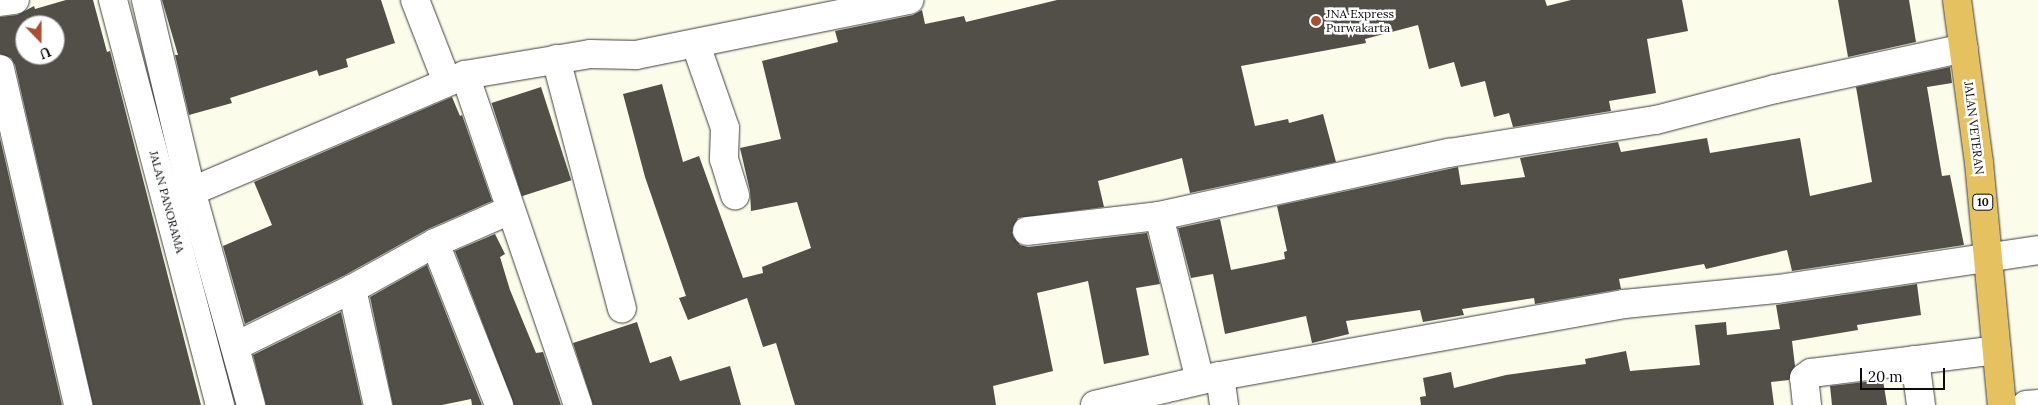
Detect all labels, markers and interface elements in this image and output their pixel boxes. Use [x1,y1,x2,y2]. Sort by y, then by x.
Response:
place label: JNA Express Purwakarta [1326,7,1394,35]
north arrow [15,15,65,65]
marker: JNA Express Purwakarta [1310,15,1322,27]
text: U [37,43,54,63]
street label: JALAN VETERAN [1961,81,1987,175]
street label: JALAN PANORAMA [146,149,188,255]
road number: 10 [1972,193,1994,210]
scale bar [1863,358,1948,390]
text: 20 m [1868,367,1903,386]

